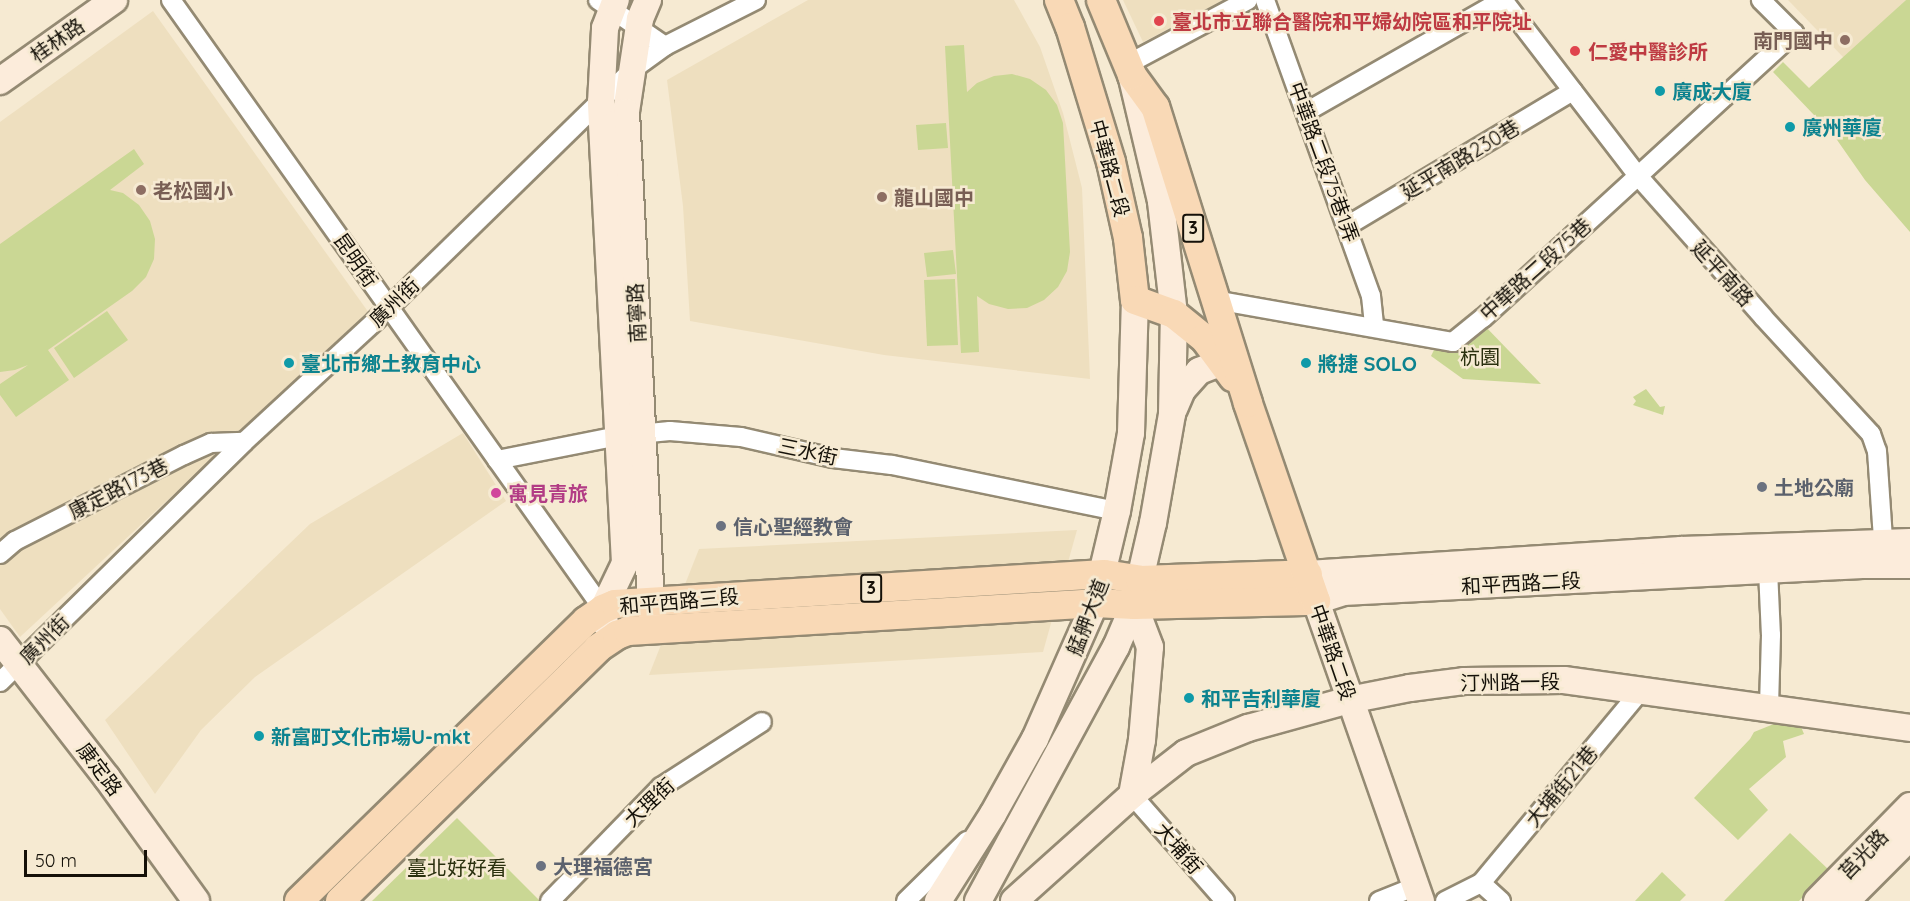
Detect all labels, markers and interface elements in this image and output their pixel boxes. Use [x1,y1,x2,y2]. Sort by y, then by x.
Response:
place label: 臺北市立聯合醫院和平婦幼院區和平院址 [1172,9,1532,33]
marker: 臺北市立聯合醫院和平婦幼院區和平院址 [1150,12,1168,30]
street label: 桂林路 [26,13,88,67]
place label: 南門國中 [1753,28,1833,52]
marker: 南門國中 [1838,33,1852,47]
place label: 仁愛中醫診所 [1588,39,1708,63]
marker: 仁愛中醫診所 [1566,42,1584,60]
street label: 中華路二段75巷1弄 [1284,79,1364,245]
place label: 廣成大廈 [1672,79,1752,103]
marker: 廣成大廈 [1653,84,1667,98]
street label: 延平南路230巷 [1397,114,1523,204]
place label: 廣州華廈 [1802,115,1882,139]
street label: 中華路二段 [1085,117,1135,219]
marker: 廣州華廈 [1783,120,1797,134]
place label: 老松國小 [153,178,233,202]
marker: 老松國小 [134,183,148,197]
place label: 龍山國中 [894,185,974,209]
marker: 龍山國中 [875,190,889,204]
road number: 3 [1181,213,1205,243]
street label: 中華路二段75巷 [1475,213,1595,325]
street label: 昆明街 [329,229,383,291]
street label: 延平南路 [1687,235,1759,311]
street label: 廣州街 [364,273,424,331]
street label: 南寧路 [622,282,650,344]
park label: 杭園 [1460,344,1500,368]
place label: 臺北市鄉土教育中心 [301,351,481,375]
place label: 將捷 SOLO [1318,351,1417,375]
marker: 臺北市鄉土教育中心 [282,356,296,370]
marker: 將捷 SOLO [1299,356,1313,370]
street label: 三水街 [776,433,840,469]
street label: 康定路173巷 [64,453,172,523]
place label: 土地公廟 [1774,475,1854,499]
marker: 土地公廟 [1755,480,1769,494]
place label: 寓見青旅 [508,481,588,505]
marker: 寓見青旅 [489,486,503,500]
place label: 信心聖經教會 [733,514,853,538]
marker: 信心聖經教會 [714,519,728,533]
street label: 和平西路二段 [1460,568,1582,598]
road number: 3 [859,573,883,603]
street label: 艋舺大道 [1061,575,1113,659]
street label: 和平西路三段 [618,584,740,618]
street label: 中華路二段 [1305,601,1361,703]
street label: 廣州街 [14,609,74,669]
street label: 汀州路一段 [1460,669,1560,695]
place label: 和平吉利華廈 [1201,686,1321,710]
marker: 和平吉利華廈 [1182,691,1196,705]
place label: 新富町文化市場U-mkt [271,724,471,748]
marker: 新富町文化市場U-mkt [252,729,266,743]
street label: 康定路 [72,738,128,800]
street label: 大埔街21巷 [1520,741,1602,831]
street label: 大理街 [619,773,679,831]
street label: 大埔街 [1150,817,1208,879]
street label: 莒光路 [1834,824,1892,884]
scale bar [27,838,150,876]
text: 50 m [35,849,77,872]
place label: 大理福德宮 [553,854,653,878]
park label: 臺北好好看 [407,855,507,879]
marker: 大理福德宮 [534,859,548,873]

